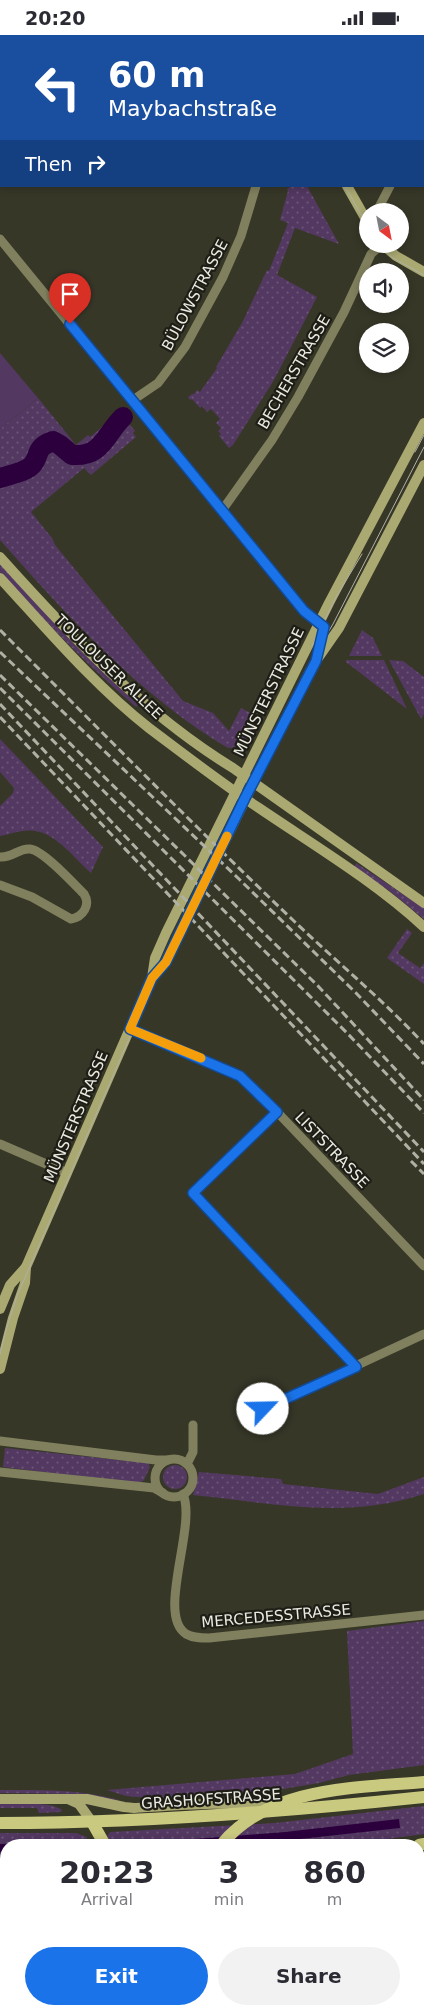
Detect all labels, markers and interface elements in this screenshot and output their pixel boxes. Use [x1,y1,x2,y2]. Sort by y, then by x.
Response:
text: 20:20 [25,7,85,29]
icon: left [25,55,90,120]
text: 60 m [108,55,205,95]
text: Maybachstraße [108,96,277,121]
icon: right [82,150,110,178]
text: Then [25,153,72,175]
north arrow [359,203,409,253]
map controls [359,203,409,373]
street label: BÜLOWSTRASSE [157,236,232,354]
button: sound [359,263,409,313]
pin [49,273,91,324]
icon: arrive [56,280,84,308]
street label: BECHERSTRASSE [254,312,334,432]
button: layers [359,323,409,373]
street label: TOULOUSER ALLEE [51,610,167,723]
street label: MÜNSTERSTRASSE [229,624,308,759]
street label: MÜNSTERSTRASSE [39,1048,112,1185]
street label: LISTSTRASSE [291,1108,373,1192]
position arrow [236,1382,288,1434]
street label: MERCEDESSTRASSE [201,1601,351,1631]
street label: GRASHOFSTRASSE [141,1785,281,1813]
text: 20:23 [59,1855,155,1890]
text: 3 [218,1855,239,1890]
text: 860 [303,1855,366,1890]
text: Arrival [81,1890,133,1909]
text: min [214,1890,244,1909]
text: m [327,1890,342,1909]
button: Exit [25,1947,208,2005]
button: Share [218,1947,400,2005]

